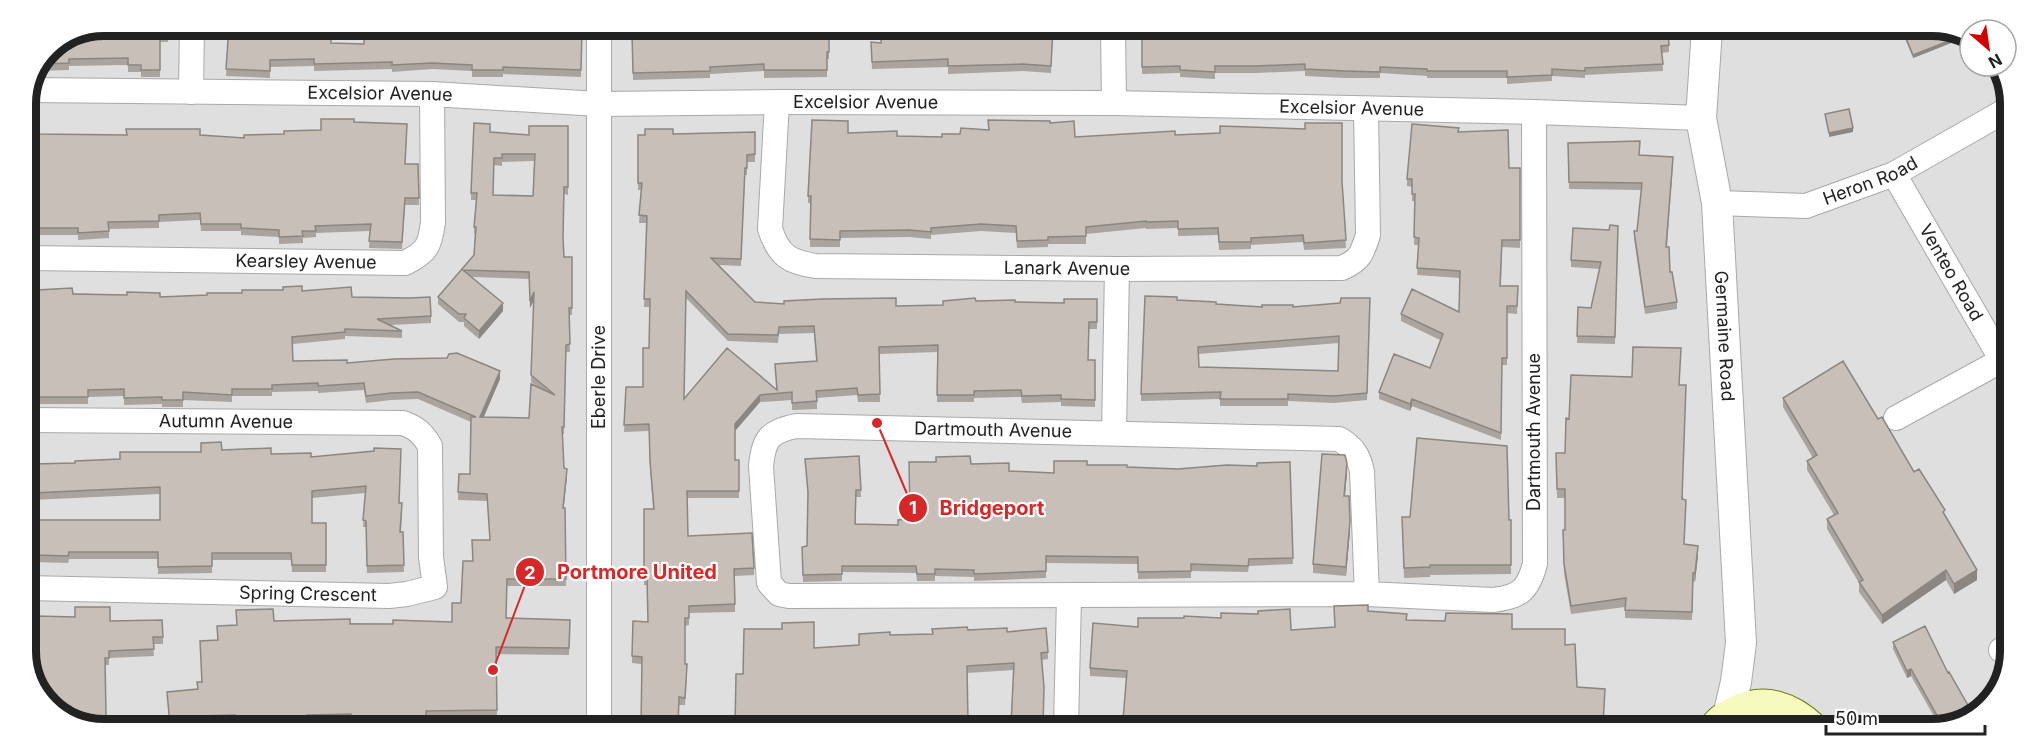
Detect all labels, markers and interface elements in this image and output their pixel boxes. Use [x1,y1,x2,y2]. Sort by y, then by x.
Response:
north arrow [1958,18,2018,78]
text: N [1985,49,2005,73]
street label: Excelsior Avenue [307,82,453,105]
street label: Excelsior Avenue [793,91,938,112]
street label: Excelsior Avenue [1279,96,1424,120]
street label: Heron Road [1820,152,1921,209]
street label: Venteo Road [1915,220,1988,324]
street label: Kearsley Avenue [235,250,377,273]
street label: Lanark Avenue [1004,257,1130,279]
street label: Germaine Road [1711,270,1739,402]
street label: Eberle Drive [588,325,609,429]
street label: Dartmouth Avenue [1523,353,1544,511]
street label: Autumn Avenue [159,410,293,432]
street label: Dartmouth Avenue [914,418,1072,441]
callout: Bridgeport [898,489,1057,527]
text: Bridgeport [940,496,1044,520]
text: 1 [909,497,917,518]
callout: Portmore United [515,553,729,591]
text: Portmore United [557,560,717,584]
text: 2 [524,562,536,583]
street label: Spring Crescent [239,582,377,605]
scale bar [1826,698,1985,736]
text: 50 m [1835,708,1878,729]

